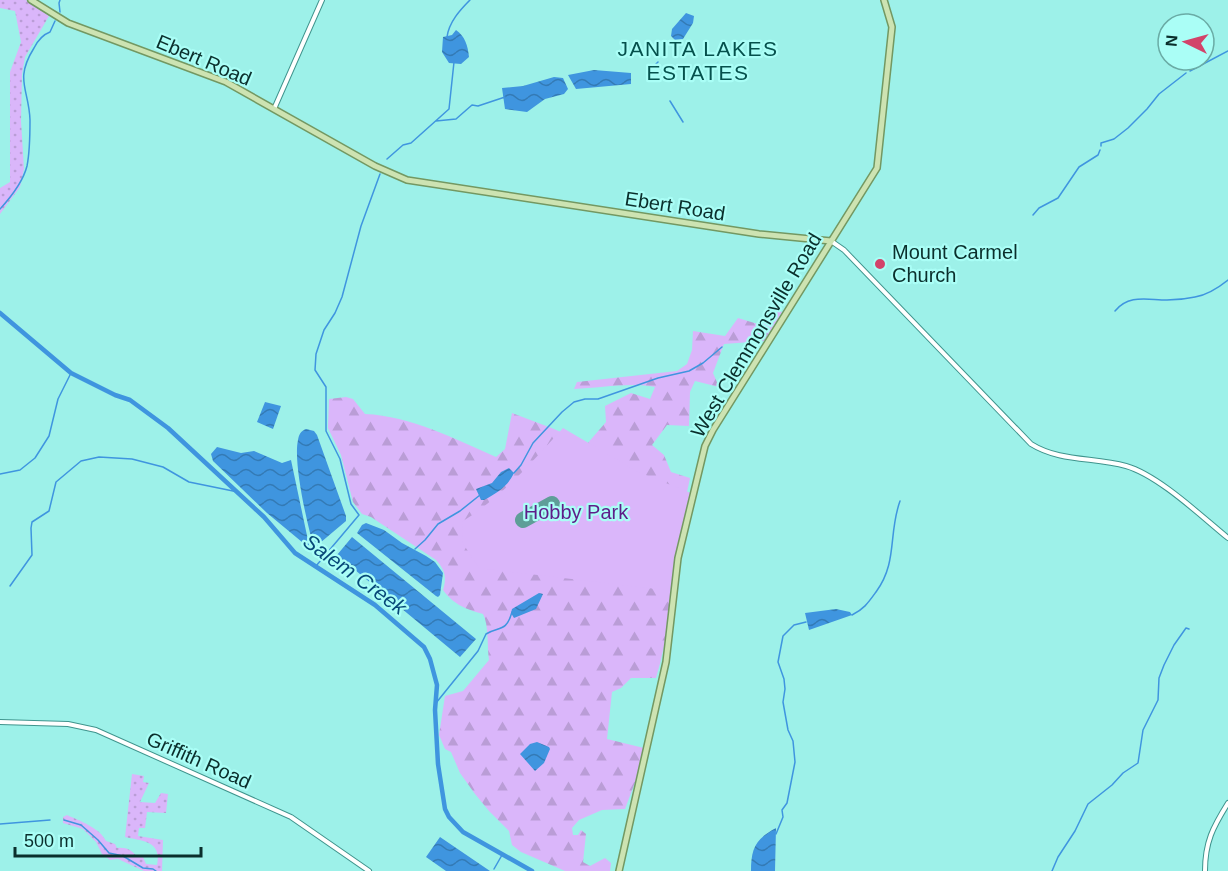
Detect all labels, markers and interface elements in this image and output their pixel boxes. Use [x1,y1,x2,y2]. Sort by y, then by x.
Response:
north arrow [1156,12,1216,72]
street label: Ebert Road [153,30,255,90]
text: N [1163,34,1181,47]
district label: JANITA LAKES ESTATES [617,37,779,84]
street label: Ebert Road [623,187,727,225]
street label: West Clemmonsville Road [686,229,826,441]
place label: Mount Carmel Church [892,241,1018,286]
marker: Mount Carmel Church [873,257,887,271]
park label: Hobby Park [524,501,629,523]
water label: Salem Creek [299,529,412,620]
street label: Griffith Road [143,727,255,793]
scale bar [15,820,201,858]
text: 500 m [24,831,74,851]

